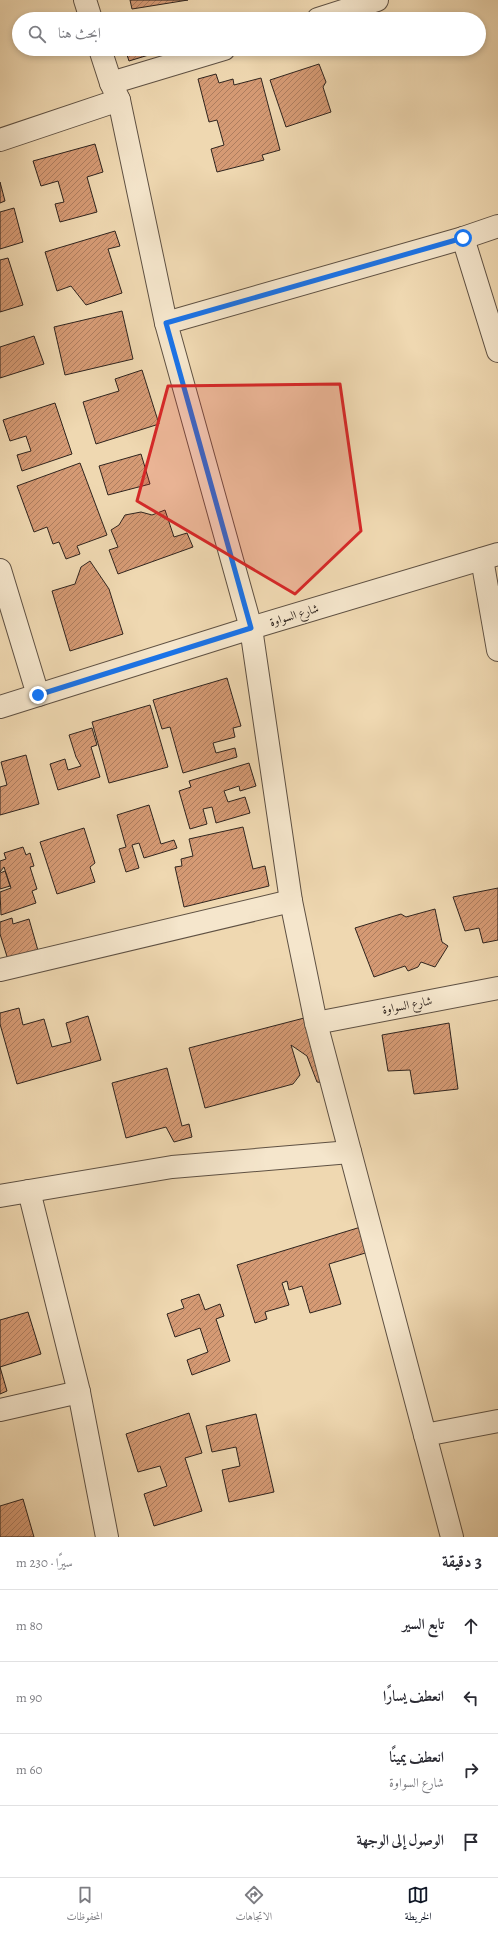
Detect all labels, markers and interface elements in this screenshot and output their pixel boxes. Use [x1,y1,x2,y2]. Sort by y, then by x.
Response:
search box [12,12,486,56]
icon: search [26,23,48,45]
text: ابحث هنا [58,23,101,43]
route start [454,229,472,247]
street label: شارع السواوة [267,600,322,633]
route end [29,686,47,704]
street label: شارع السواوة [381,992,434,1021]
text: 3 دقيقة [442,1550,482,1573]
text: سيرًا · 230 m [16,1554,73,1571]
text: تابع السير [402,1614,444,1634]
icon: ahead [460,1615,482,1637]
text: 80 m [16,1617,43,1634]
text: انعطف يسارًا [383,1686,444,1706]
icon: left [460,1687,482,1709]
text: 90 m [16,1689,42,1706]
text: انعطف يمينًا [389,1747,444,1767]
icon: right [460,1759,482,1781]
text: 60 m [16,1761,42,1778]
text: شارع السواوة [389,1774,444,1791]
text: الوصول إلى الوجهة [357,1830,444,1850]
icon: arrive [460,1831,482,1853]
tab: المحفوظات [66,1884,103,1927]
tab: الاتجاهات [235,1884,272,1927]
tab: الخريطة [405,1884,432,1927]

